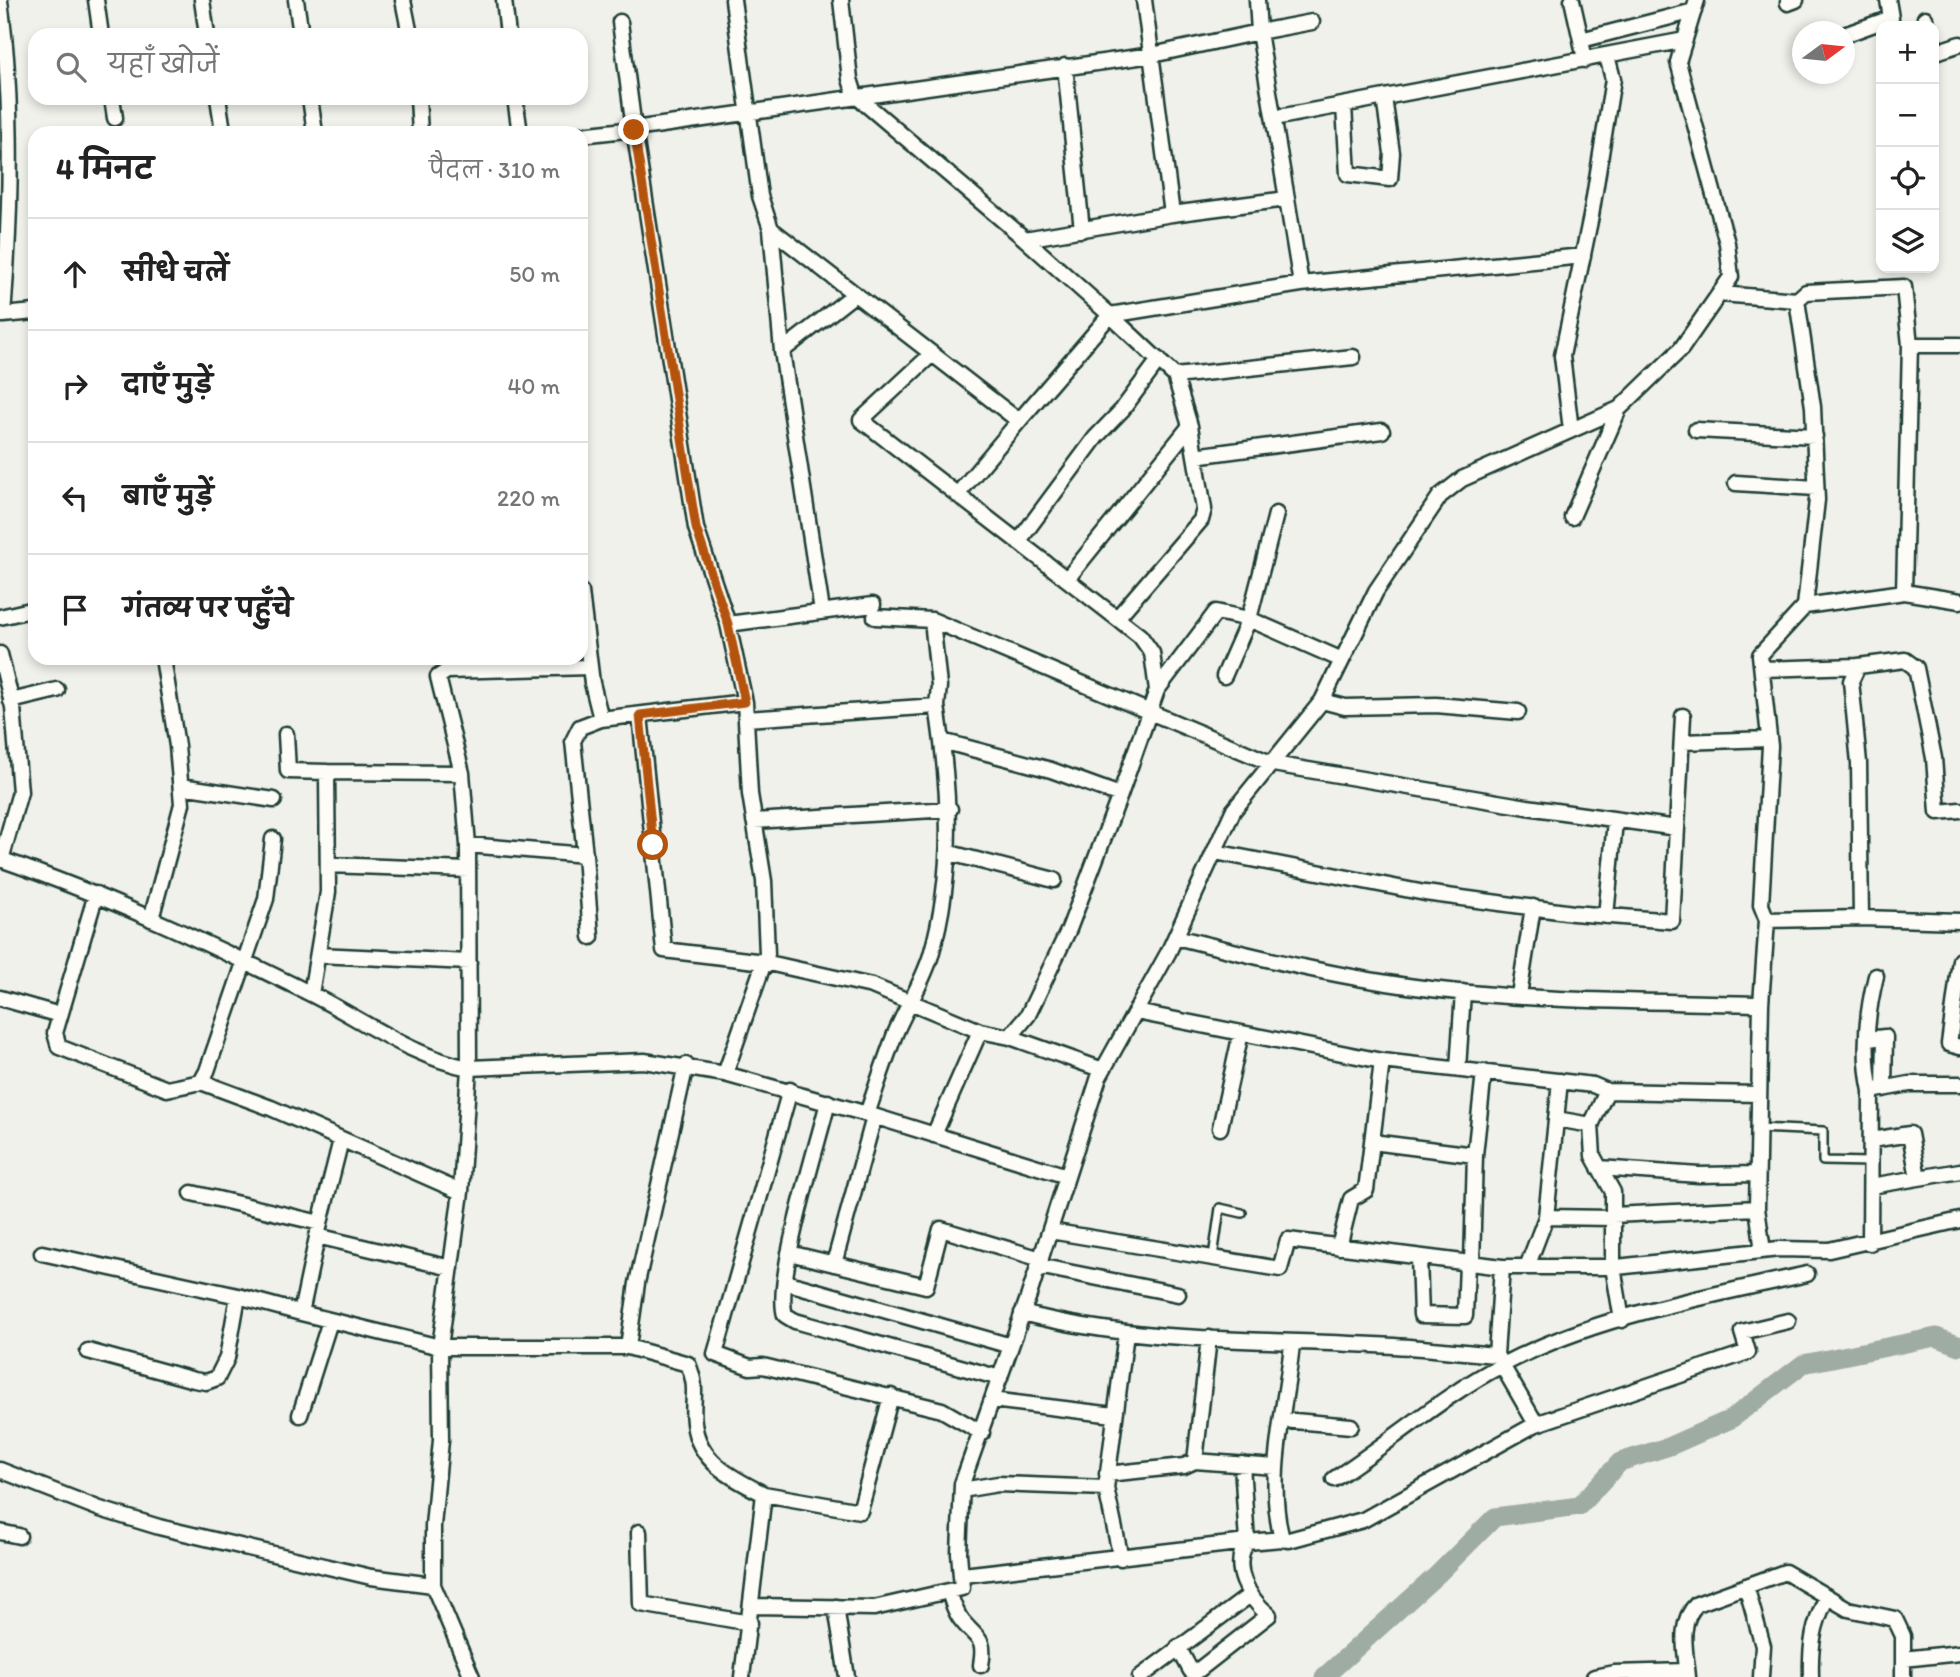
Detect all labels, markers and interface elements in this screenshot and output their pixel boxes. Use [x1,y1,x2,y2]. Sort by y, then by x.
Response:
north arrow [1792,21,1855,84]
map controls [1876,21,1939,273]
button: + [1876,21,1939,84]
search box [28,28,588,105]
icon: search [52,48,90,86]
text: यहाँ खोजें [108,48,219,80]
button: − [1876,84,1939,147]
route end [618,114,649,145]
button: locate [1876,147,1939,210]
text: 4 मिनट [56,150,154,187]
text: पैदल · 310 m [429,156,560,184]
button: layers [1876,210,1939,273]
icon: ahead [56,255,94,293]
text: सीधे चलें [123,256,229,288]
text: 50 m [509,260,560,288]
icon: right [56,367,94,405]
text: दाएँ मुड़ें [123,368,213,400]
text: 40 m [507,372,560,400]
icon: left [56,479,94,517]
text: बाएँ मुड़ें [123,480,213,512]
text: 220 m [497,484,560,512]
icon: arrive [56,591,94,629]
text: गंतव्य पर पहुँचे [123,592,293,624]
route start [637,829,668,860]

